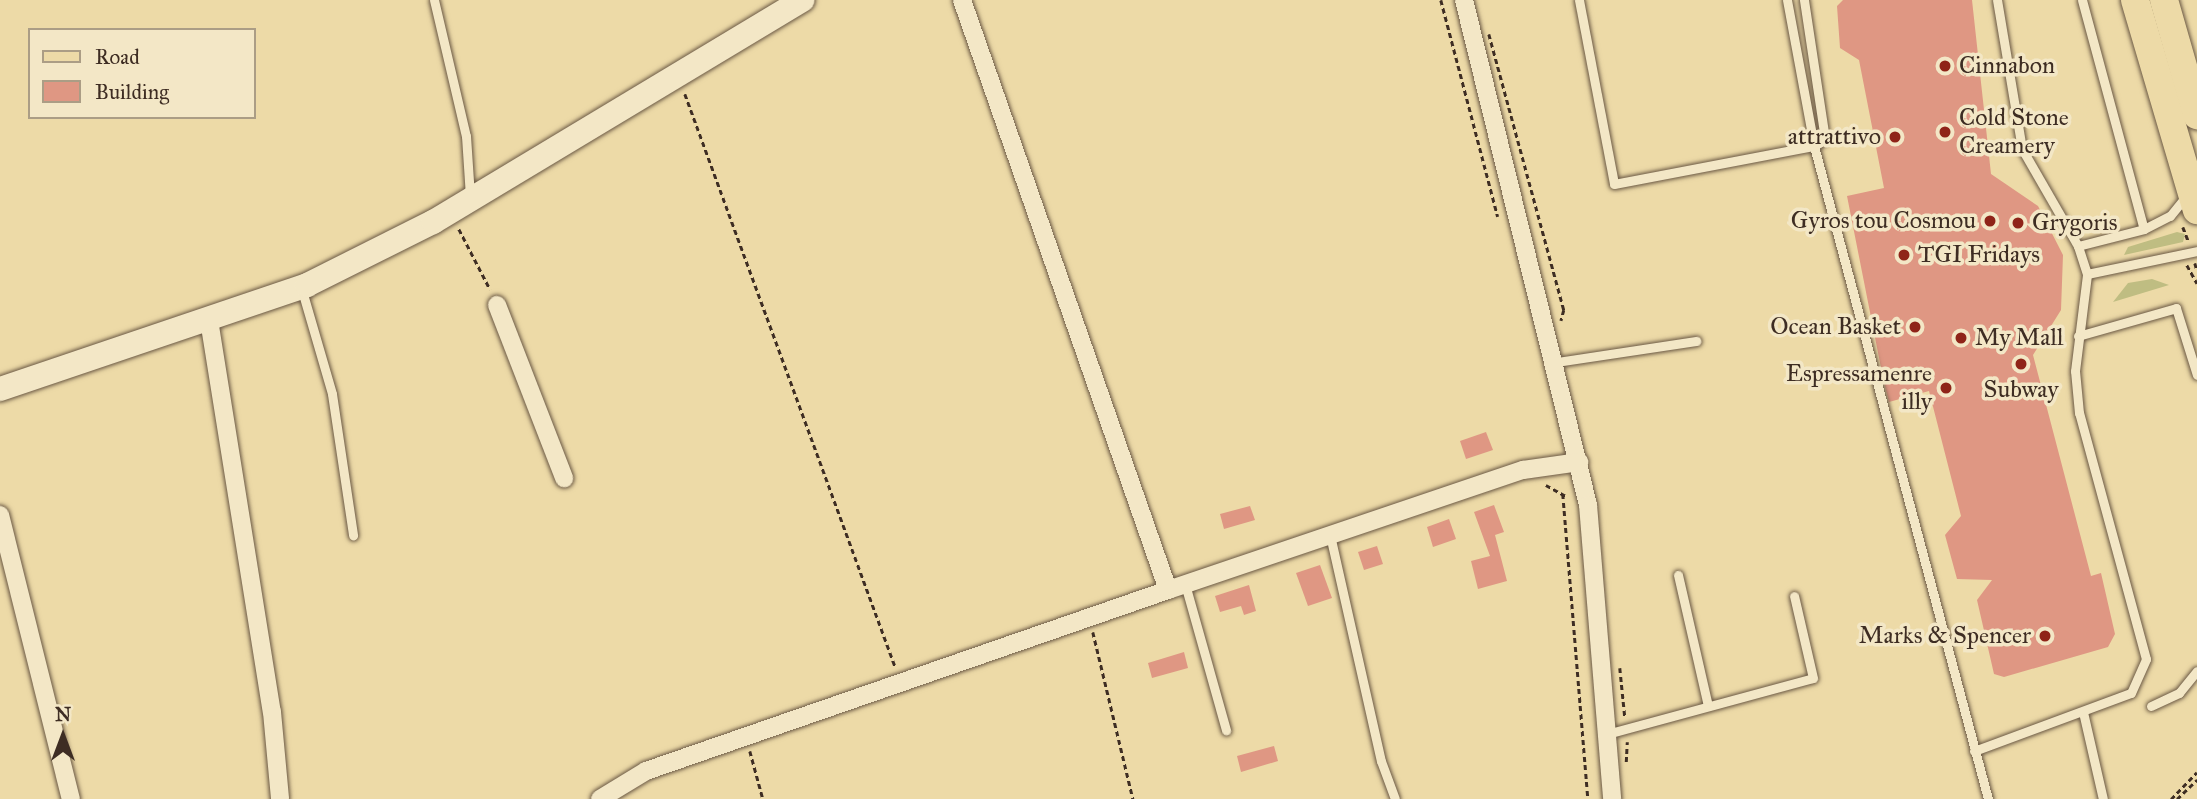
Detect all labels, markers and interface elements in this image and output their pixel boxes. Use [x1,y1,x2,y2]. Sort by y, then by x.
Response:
legend [28,28,256,119]
text: Road [95,44,140,70]
place label: Cinnabon [1959,52,2055,80]
marker: Cinnabon [1937,58,1953,74]
text: Building [95,79,169,105]
place label: Cold Stone Creamery [1959,104,2069,160]
place label: attrattivo [1788,123,1881,151]
marker: Cold Stone Creamery [1937,124,1953,140]
marker: attrattivo [1887,129,1903,145]
place label: Gyros tou Cosmou [1791,207,1976,235]
place label: Grygoris [2032,209,2118,237]
marker: Gyros tou Cosmou [1982,213,1998,229]
marker: Grygoris [2010,215,2026,231]
place label: TGI Fridays [1918,241,2040,269]
marker: TGI Fridays [1896,247,1912,263]
place label: Ocean Basket [1770,313,1901,341]
marker: Ocean Basket [1907,319,1923,335]
place label: My Mall [1975,324,2063,352]
marker: My Mall [1953,330,1969,346]
marker: Subway [2013,356,2029,372]
place label: Espressamenre illy [1786,360,1932,416]
place label: Subway [1984,376,2058,404]
marker: Espressamenre illy [1938,380,1954,396]
place label: Marks & Spencer [1859,622,2031,650]
marker: Marks & Spencer [2037,628,2053,644]
north arrow [28,701,98,771]
text: N [55,703,71,726]

